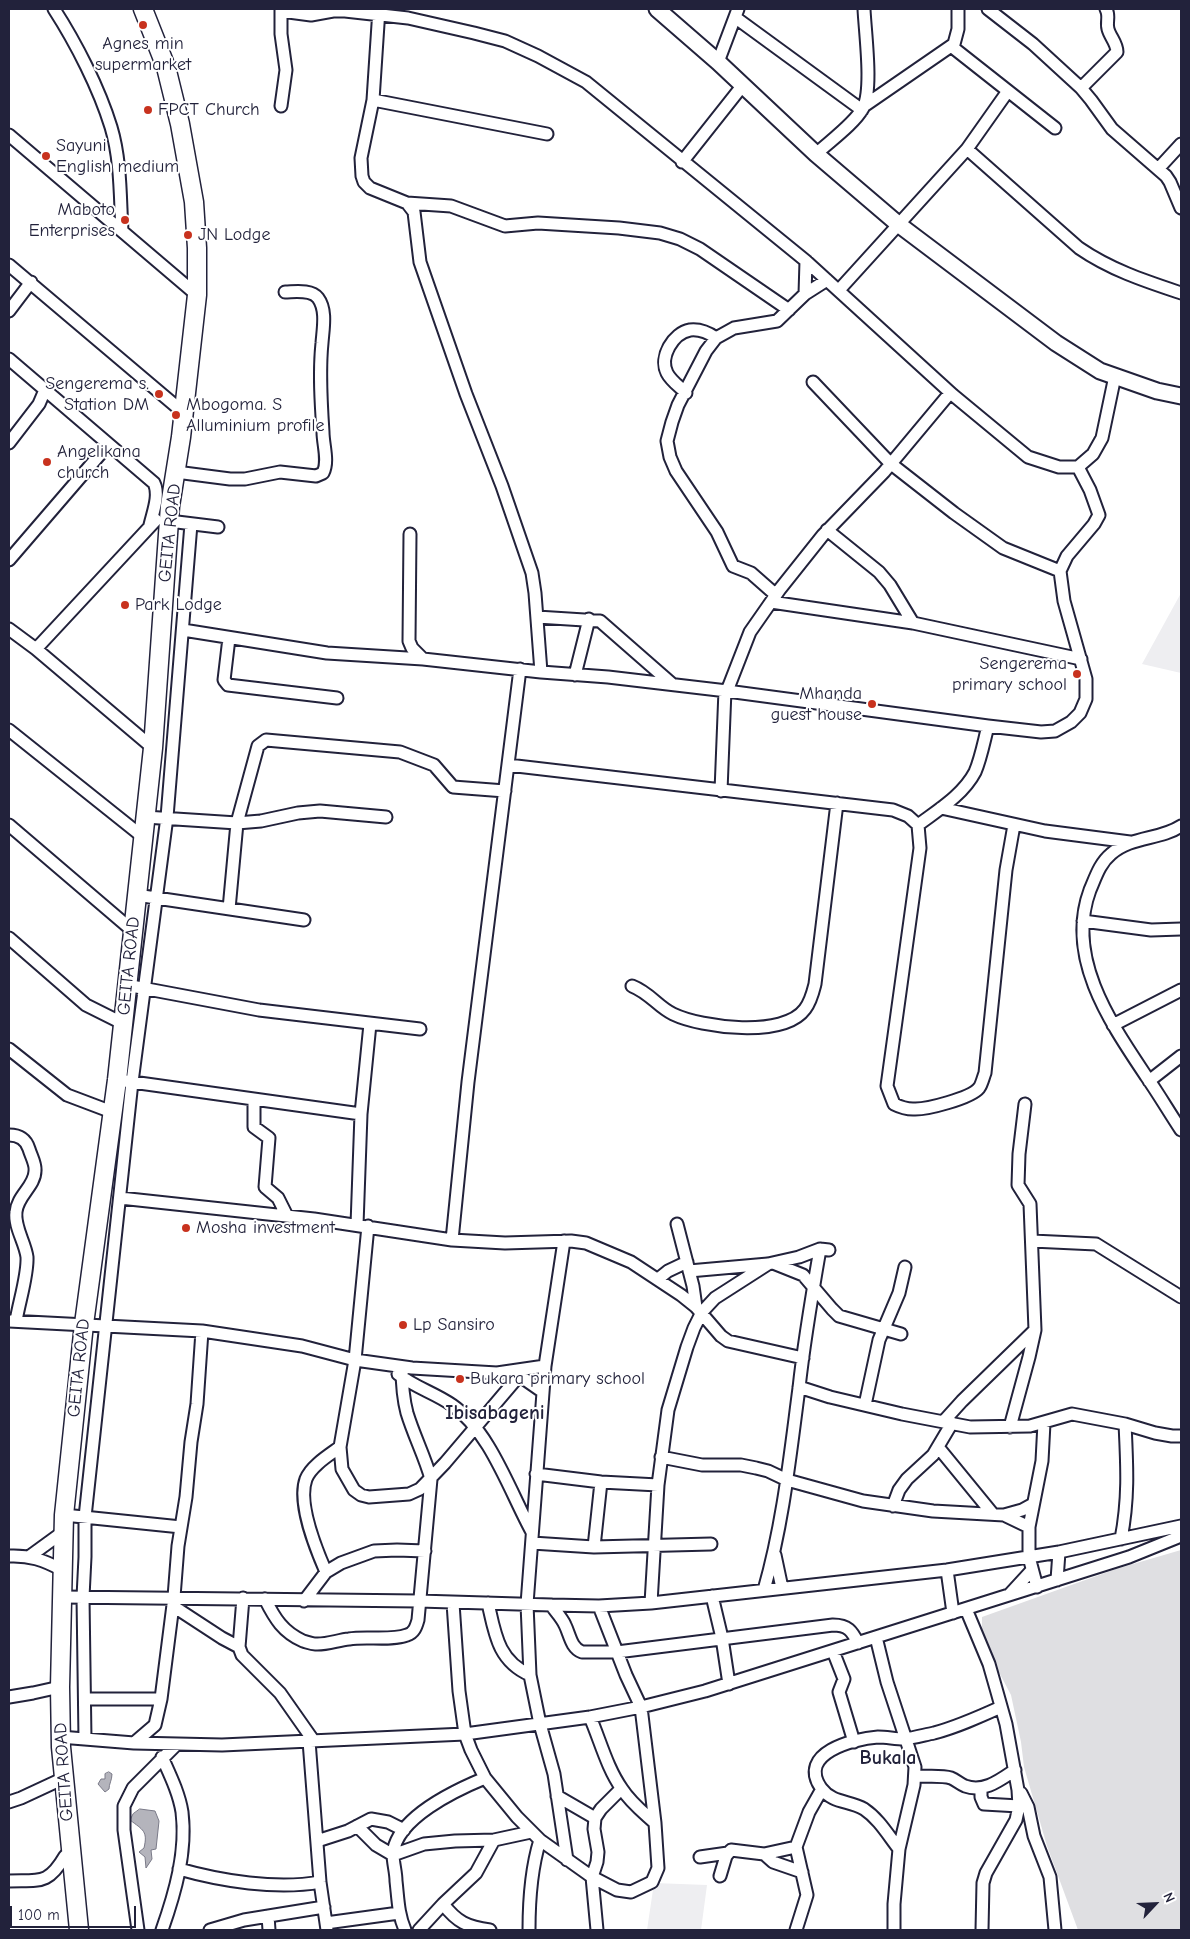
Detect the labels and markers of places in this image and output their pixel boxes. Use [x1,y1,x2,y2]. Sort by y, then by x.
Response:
marker: Agnes min supermarket [137,19,149,31]
place label: Agnes min supermarket [95,33,191,76]
place label: FPCT Church [158,99,260,121]
marker: FPCT Church [142,104,154,116]
place label: Sayuni English medium [56,135,179,178]
marker: Sayuni English medium [40,150,52,162]
place label: Maboto Enterprises [29,199,115,242]
marker: Maboto Enterprises [119,214,131,226]
place label: JN Lodge [198,224,270,246]
marker: JN Lodge [182,229,194,241]
place label: Sengerema s. Station DM [45,373,149,416]
marker: Sengerema s. Station DM [153,388,165,400]
place label: Mbogoma. S Alluminium profile [186,394,325,436]
marker: Mbogoma. S Alluminium profile [170,409,182,421]
place label: Angelikana church [57,441,141,484]
marker: Angelikana church [41,456,53,468]
place label: Park Lodge [135,594,222,616]
marker: Park Lodge [119,599,131,611]
place label: Sengerema primary school [952,653,1067,696]
marker: Sengerema primary school [1071,668,1083,680]
place label: Mhanda guest house [771,683,862,726]
marker: Mhanda guest house [866,698,878,710]
place label: Mosha investment [196,1217,335,1239]
marker: Mosha investment [180,1222,192,1234]
place label: Lp Sansiro [413,1314,495,1336]
marker: Lp Sansiro [397,1319,409,1331]
place label: Bukara primary school [470,1368,645,1390]
marker: Bukara primary school [454,1373,466,1385]

